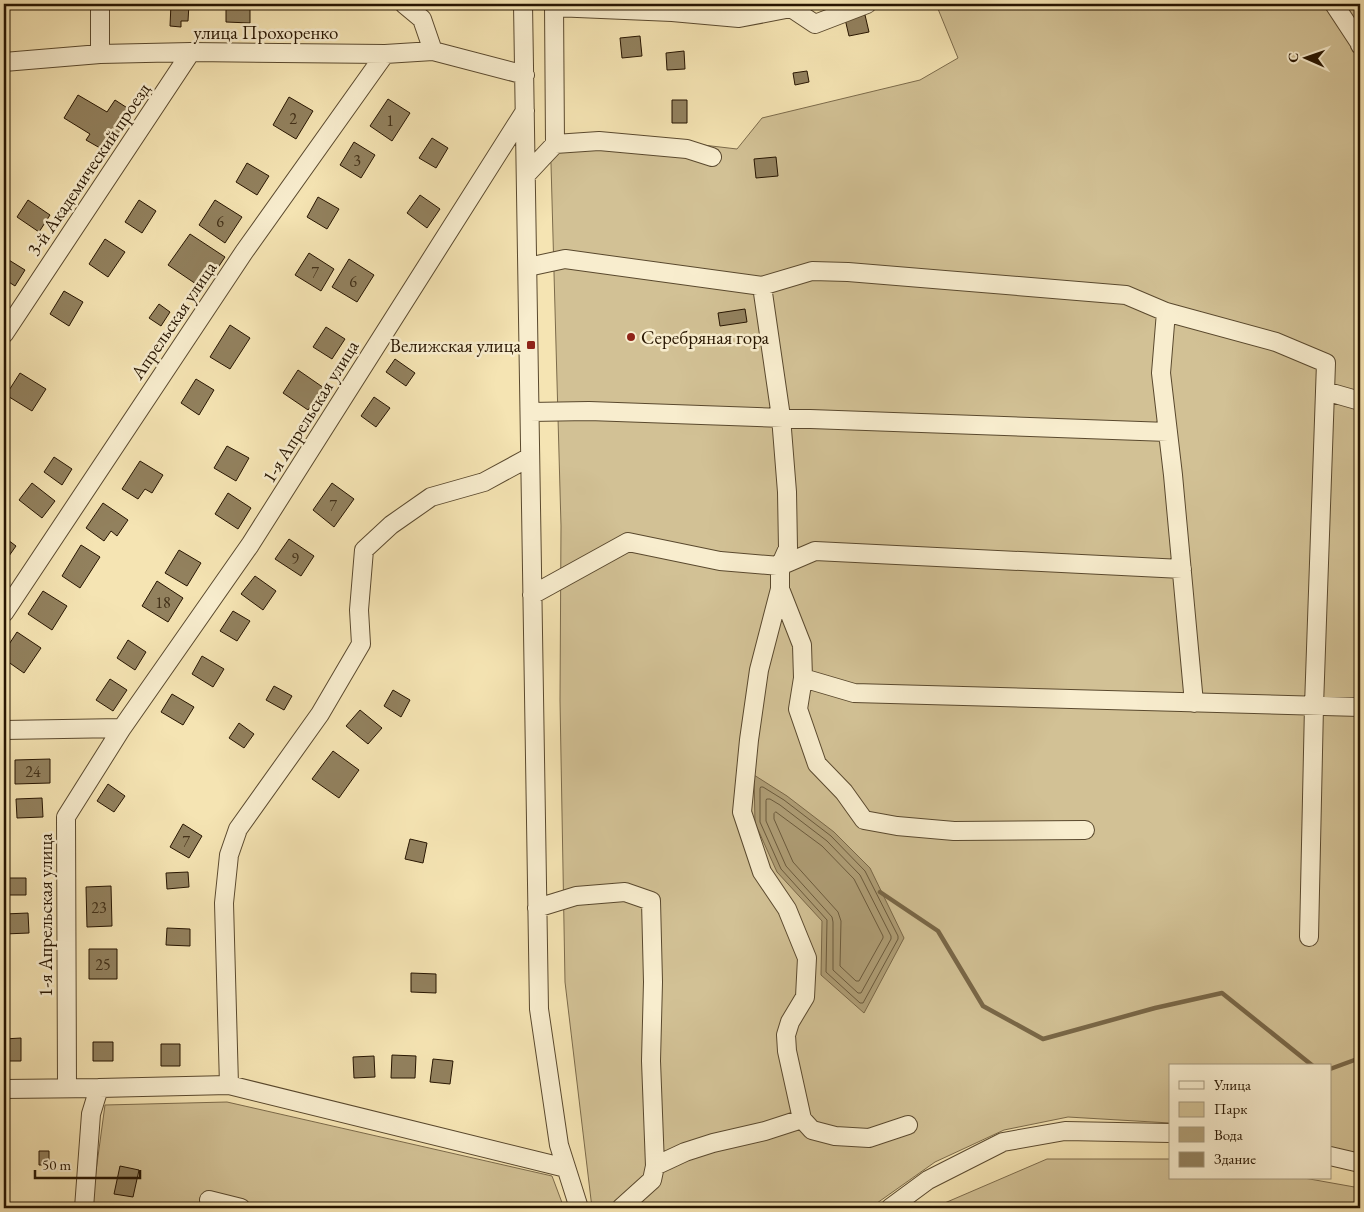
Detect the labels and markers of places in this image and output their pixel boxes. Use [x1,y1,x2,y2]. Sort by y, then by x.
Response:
place label: Серебряная гора [641,325,770,350]
marker: Серебряная гора [625,331,637,343]
place label: Велижская улица [390,333,521,358]
marker: Велижская улица [525,339,537,351]

